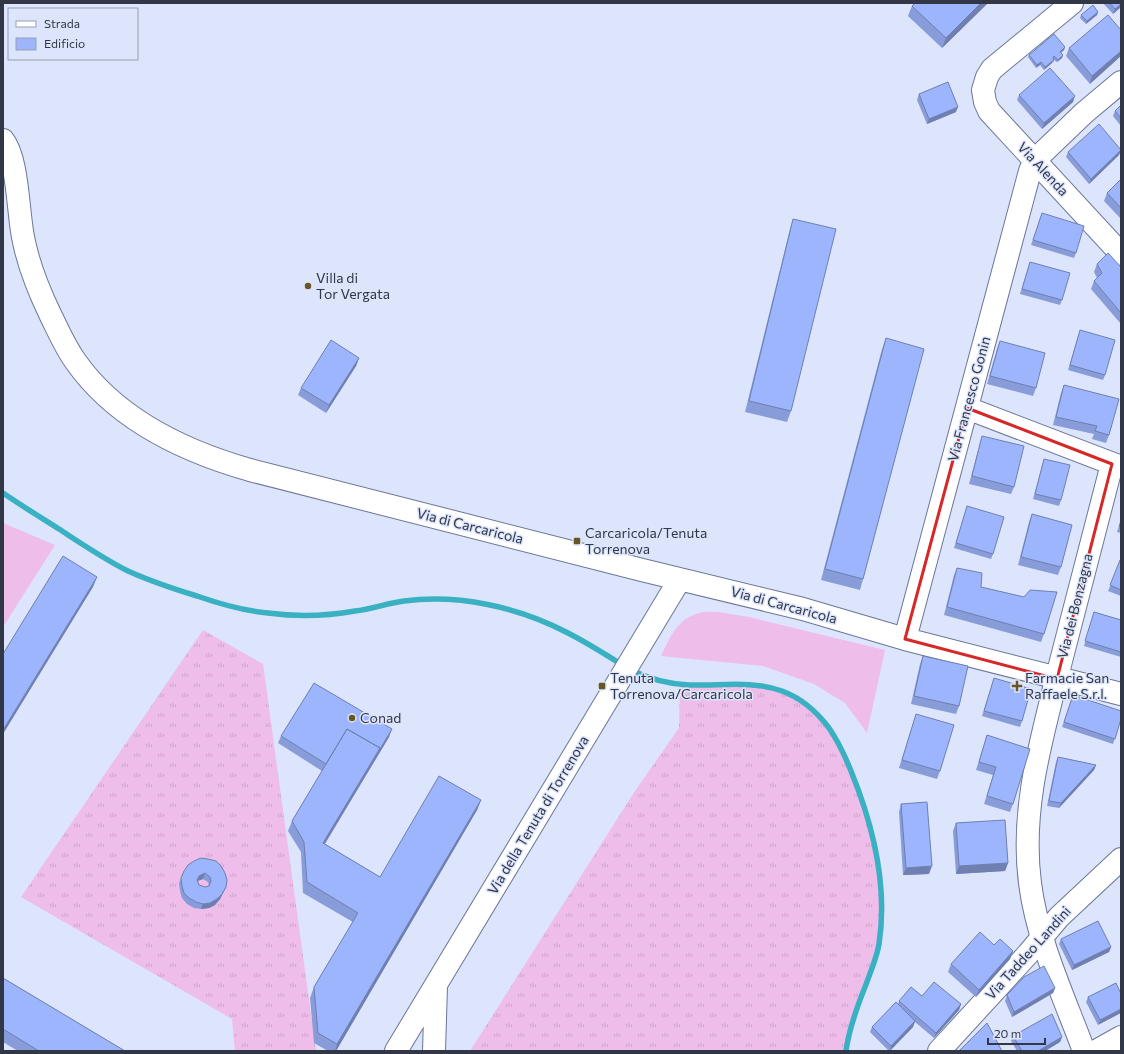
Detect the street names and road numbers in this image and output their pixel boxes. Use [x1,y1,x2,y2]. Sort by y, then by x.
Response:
street label: Via Alenda [1014,138,1073,199]
street label: Via Francesco Gonin [944,334,993,463]
street label: Via di Carcaricola [415,504,525,547]
street label: Via dei Bonzagna [1053,552,1096,660]
street label: Via di Carcaricola [729,582,839,627]
street label: Via della Tenuta di Torrenova [483,732,592,897]
street label: Via Taddeo Landini [981,903,1074,1003]

